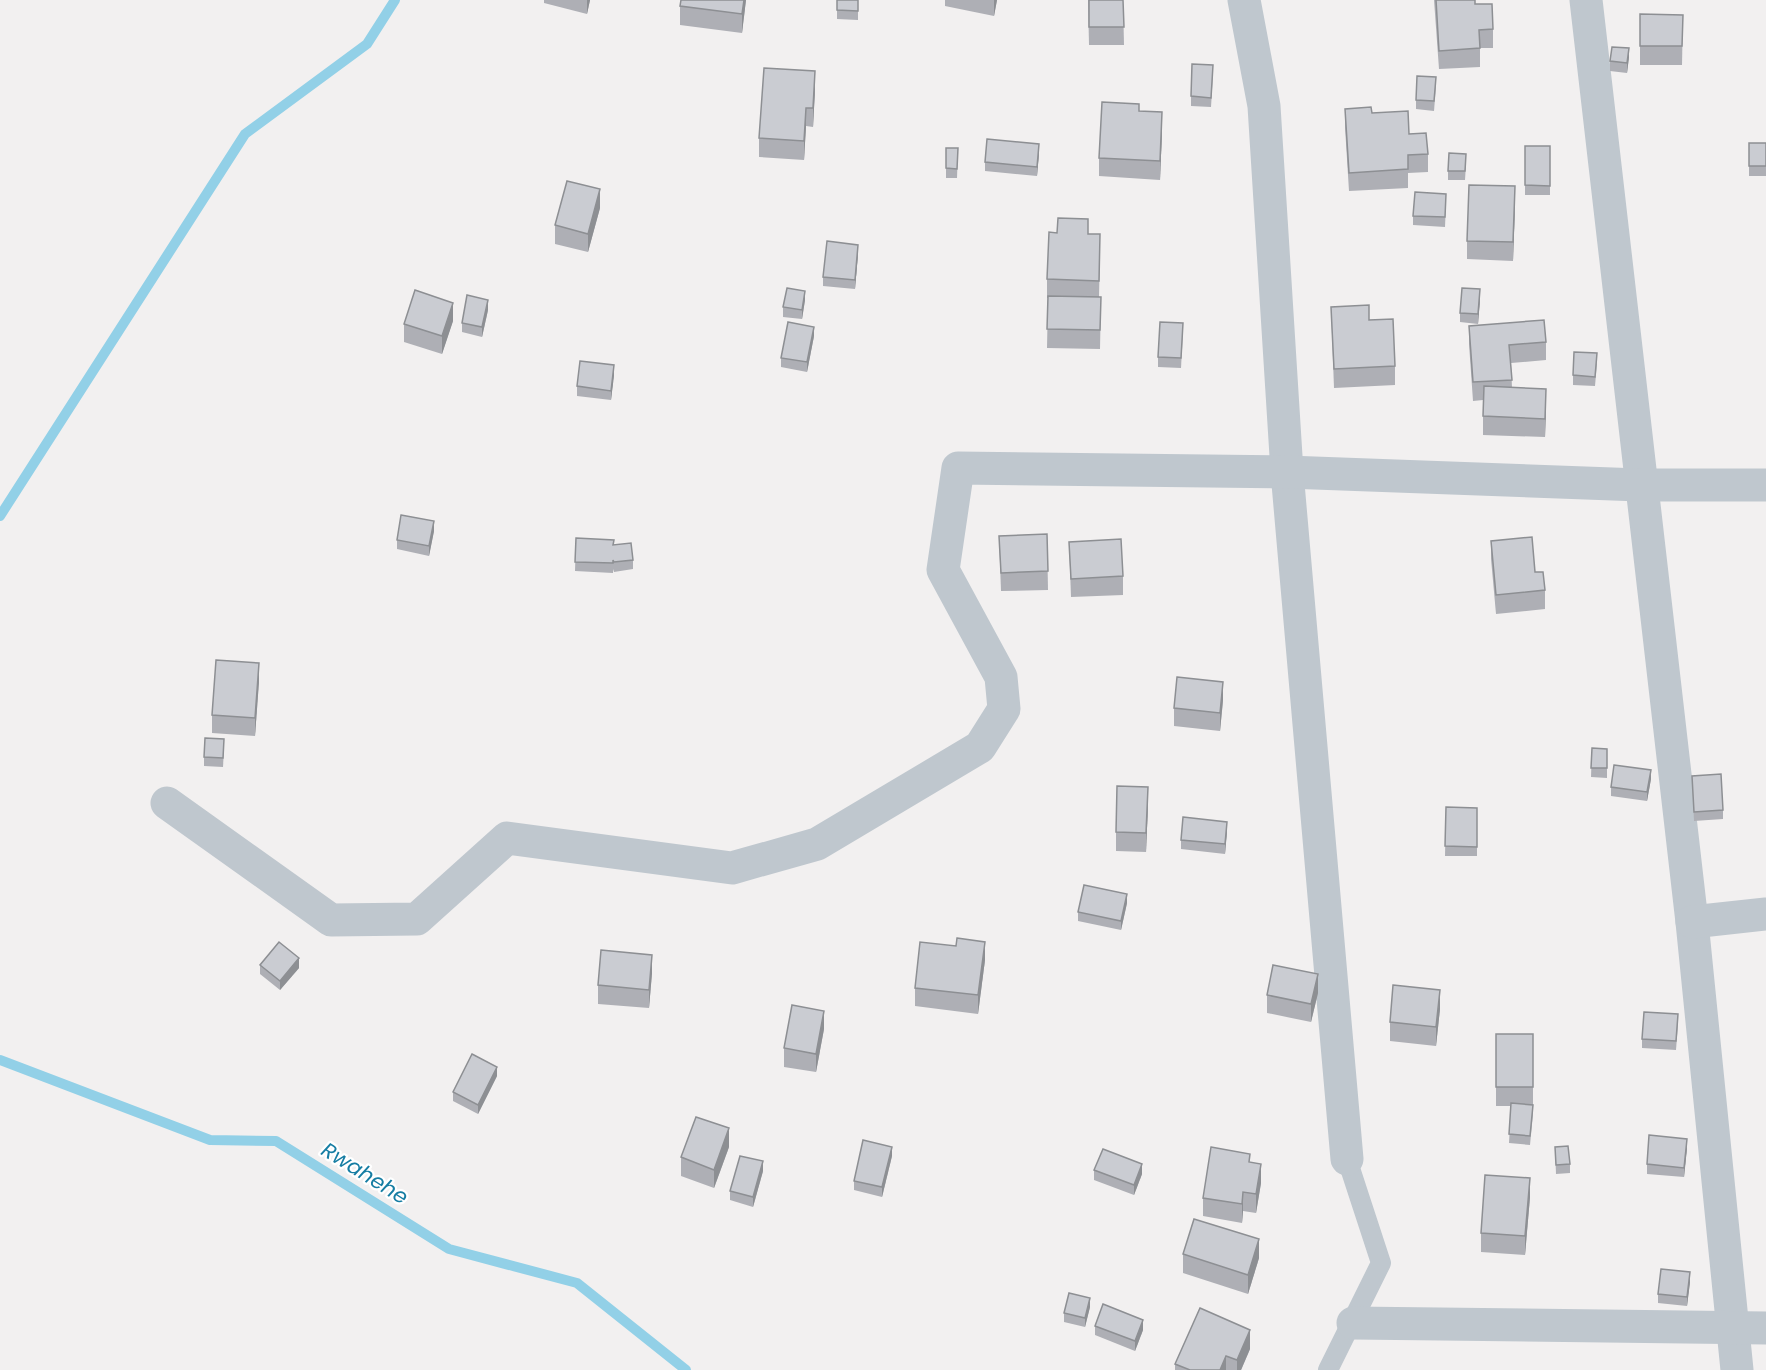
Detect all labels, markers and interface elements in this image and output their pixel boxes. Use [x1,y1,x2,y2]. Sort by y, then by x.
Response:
water label: Rwahehe [316,1135,414,1211]

